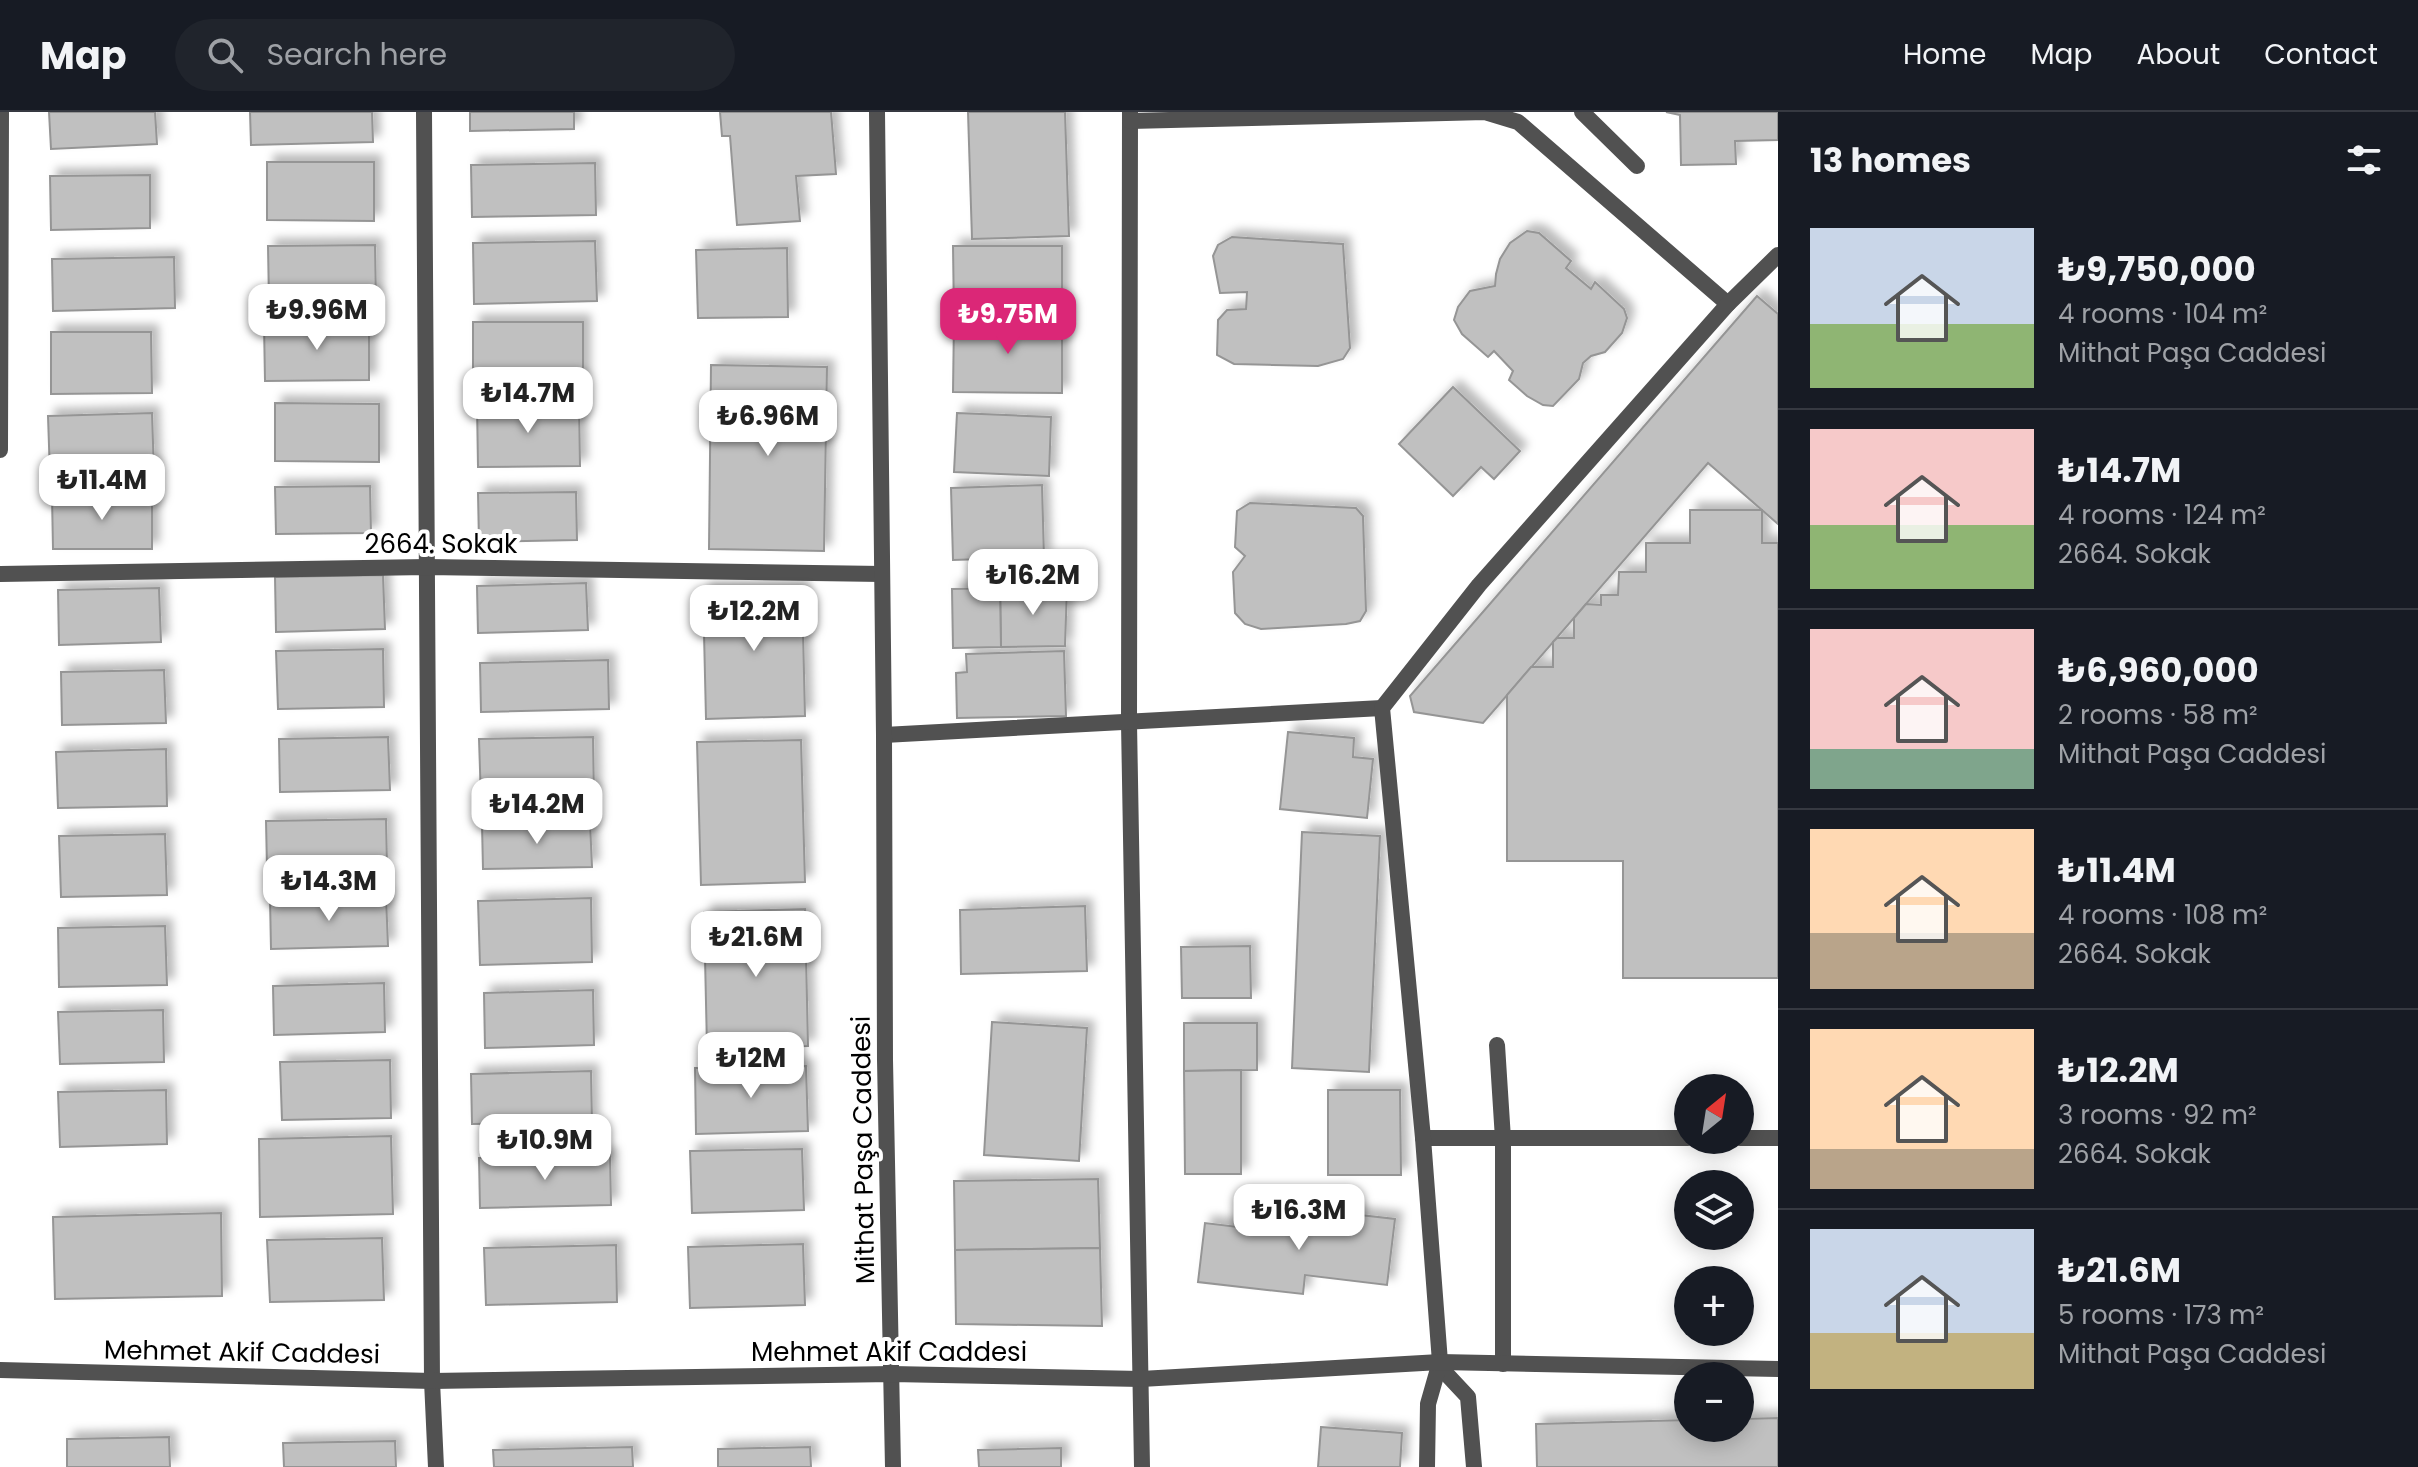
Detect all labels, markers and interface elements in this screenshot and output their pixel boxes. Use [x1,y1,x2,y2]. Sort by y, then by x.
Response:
search box [175,19,735,91]
text: Map [40,29,127,82]
icon: search [203,33,247,77]
text: Search here [267,33,447,76]
text: Home [1903,35,1986,74]
text: Map [2030,35,2092,74]
text: About [2136,35,2220,74]
text: Contact [2264,35,2378,74]
text: 13 homes [1810,136,1971,184]
icon: filters [2342,138,2386,182]
text: ₺9,750,000 [2058,245,2256,293]
icon: home [1874,260,1970,356]
pin: ₺9.96M [252,284,382,352]
pin: ₺9.75M [943,288,1073,356]
text: ₺9.96M [266,292,368,328]
text: ₺9.75M [958,296,1058,332]
text: 4 rooms · 104 m² [2058,296,2267,332]
text: Mithat Paşa Caddesi [2058,335,2326,371]
pin: ₺14.7M [463,367,593,435]
text: ₺14.7M [481,375,575,411]
pin: ₺6.96M [703,390,833,458]
text: ₺6.96M [717,398,819,434]
text: ₺14.7M [2058,446,2181,494]
pin: ₺11.4M [37,454,167,522]
icon: home [1874,461,1970,557]
text: ₺11.4M [57,462,147,498]
text: 4 rooms · 124 m² [2058,497,2266,533]
street label: 2664. Sokak [365,526,518,562]
text: 2664. Sokak [2058,536,2211,572]
pin: ₺16.2M [968,549,1098,617]
text: ₺16.2M [986,557,1080,593]
pin: ₺12.2M [689,585,819,653]
text: ₺12.2M [708,593,800,629]
text: ₺6,960,000 [2058,646,2259,694]
icon: home [1874,661,1970,757]
text: 2 rooms · 58 m² [2058,697,2258,733]
text: Mithat Paşa Caddesi [2058,736,2326,772]
pin: ₺14.2M [472,778,602,846]
text: ₺14.2M [489,786,585,822]
text: ₺11.4M [2058,846,2176,894]
pin: ₺14.3M [264,855,394,923]
icon: home [1874,861,1970,957]
text: ₺14.3M [281,863,377,899]
text: 4 rooms · 108 m² [2058,897,2267,933]
pin: ₺21.6M [691,911,821,979]
text: ₺21.6M [709,919,803,955]
text: 2664. Sokak [2058,936,2211,972]
street label: Mithat Paşa Caddesi [843,1015,883,1285]
pin: ₺12M [704,1032,798,1100]
text: ₺12M [716,1040,786,1076]
text: ₺12.2M [2058,1046,2179,1094]
icon: home [1874,1061,1970,1157]
north arrow [1674,1074,1754,1154]
map controls [1674,1074,1754,1442]
text: 3 rooms · 92 m² [2058,1097,2257,1133]
pin: ₺10.9M [480,1114,610,1182]
text: ₺10.9M [497,1122,593,1158]
text: 2664. Sokak [2058,1136,2211,1172]
button: layers [1674,1170,1754,1250]
pin: ₺16.3M [1234,1184,1364,1252]
text: ₺16.3M [1252,1192,1346,1228]
text: ₺21.6M [2058,1246,2181,1294]
icon: home [1874,1261,1970,1357]
button: + [1674,1266,1754,1346]
text: 5 rooms · 173 m² [2058,1297,2264,1333]
street label: Mehmet Akif Caddesi [104,1332,380,1372]
street label: Mehmet Akif Caddesi [751,1334,1027,1370]
text: Mithat Paşa Caddesi [2058,1336,2326,1372]
button: − [1674,1362,1754,1442]

